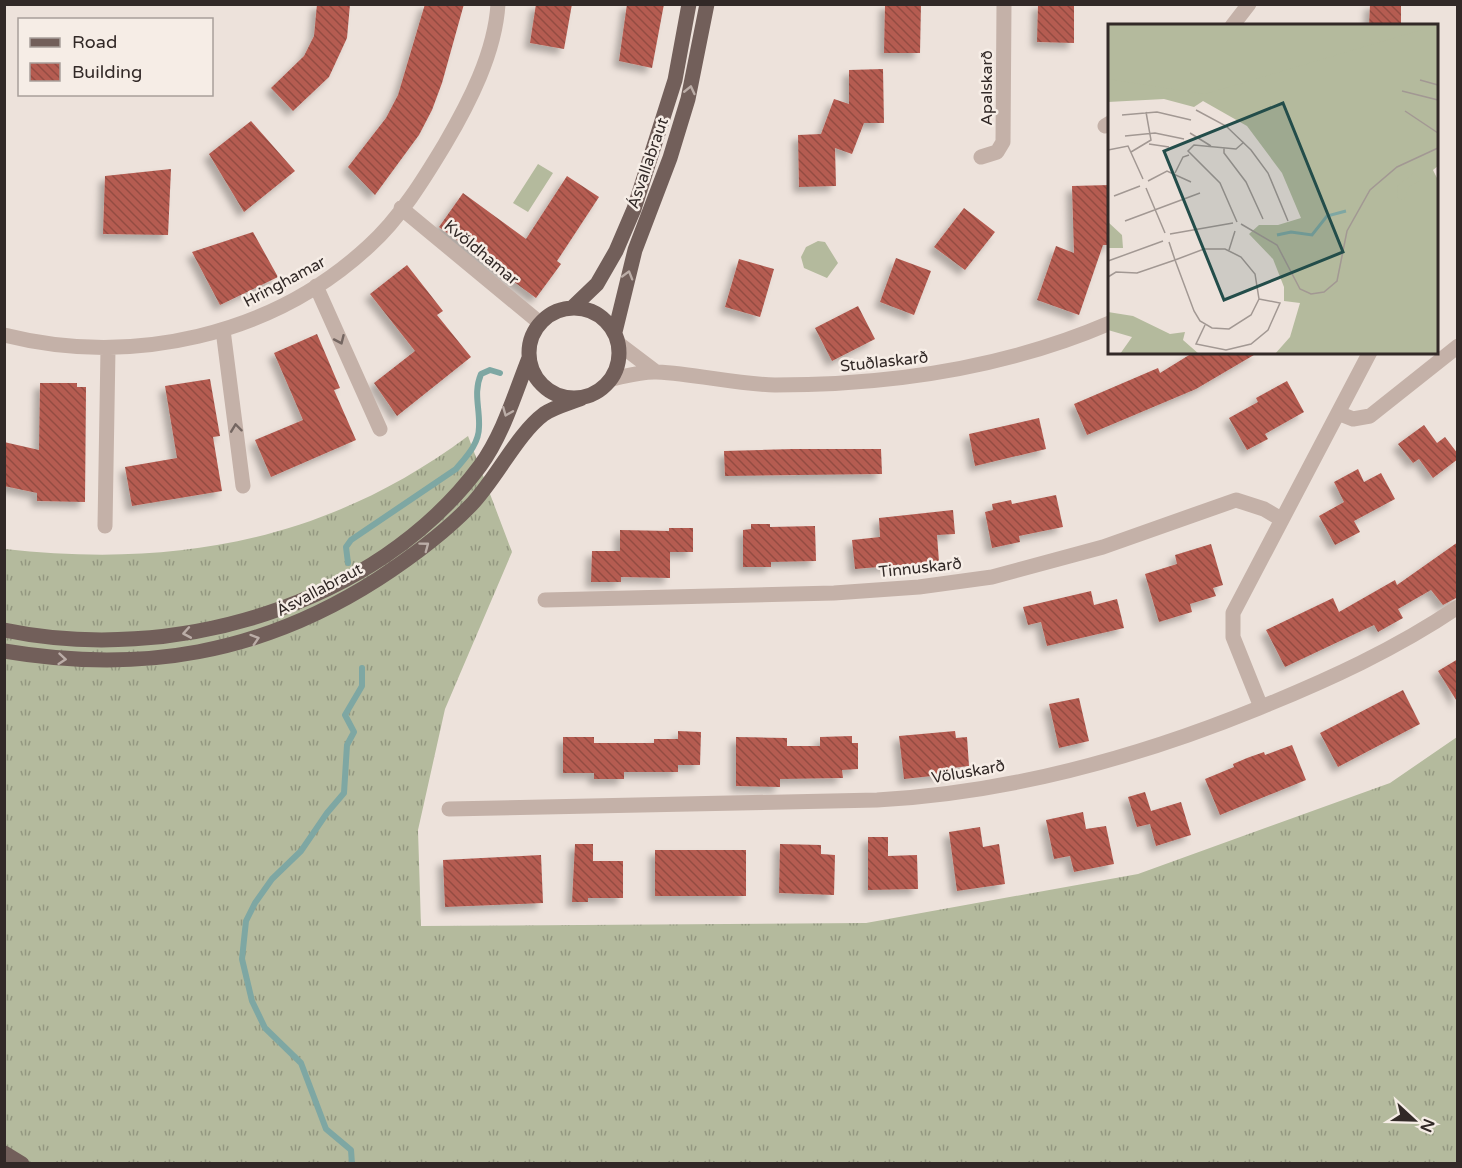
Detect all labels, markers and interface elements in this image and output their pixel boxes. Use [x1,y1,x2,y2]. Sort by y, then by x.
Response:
legend [18,18,213,96]
inset map [1108,24,1438,354]
text: Road [72,31,117,53]
street label: Apalskarð [977,50,997,126]
text: Building [72,61,142,83]
one-way arrow [682,86,695,96]
street label: Ásvallabraut [623,115,673,211]
street label: Kvöldhamar [440,216,523,290]
street label: Hringhamar [240,251,330,312]
one-way arrow [621,270,633,281]
one-way arrow [332,333,344,344]
street label: Stuðlaskarð [839,347,929,377]
one-way arrow [502,406,514,417]
one-way arrow [230,423,242,432]
one-way arrow [418,542,429,553]
street label: Tinnuskarð [878,554,963,582]
street label: Ásvallabraut [273,559,366,621]
one-way arrow [183,626,193,639]
one-way arrow [249,633,260,646]
one-way arrow [58,652,67,665]
street label: Völuskarð [930,756,1006,788]
north arrow [1384,1090,1444,1150]
text: N [1415,1116,1439,1135]

